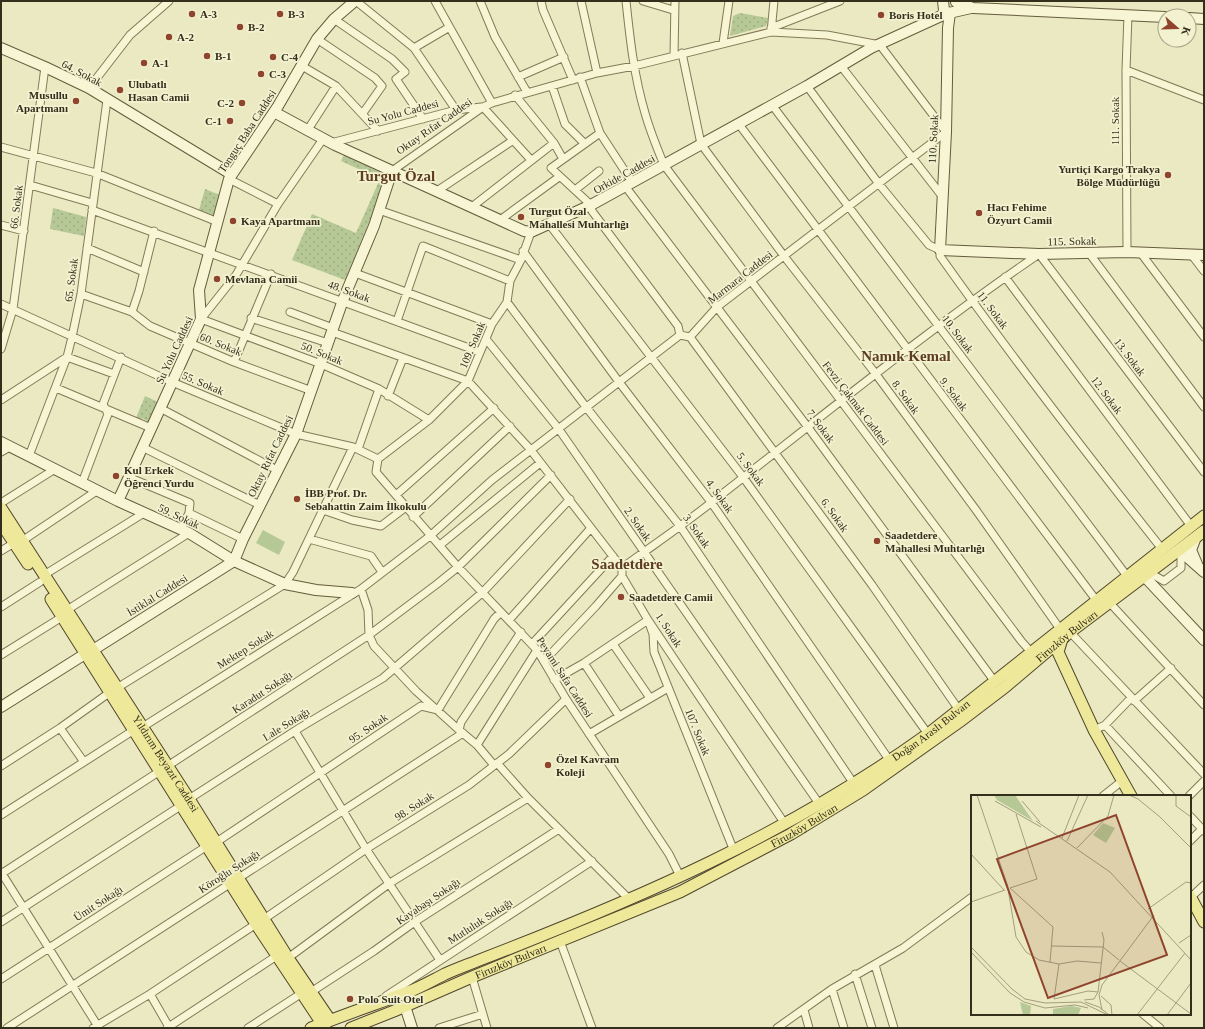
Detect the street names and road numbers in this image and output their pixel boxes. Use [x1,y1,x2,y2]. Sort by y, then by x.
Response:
street label: 64. Sokak [60,57,105,89]
street label: Tonguç Baba Caddesi [216,87,278,175]
street label: Oktay Rıfat Caddesi [394,95,474,157]
street label: 111. Sokak [1109,96,1121,145]
street label: Su Yolu Caddesi [366,97,440,127]
street label: 110. Sokak [926,114,940,164]
street label: Orkide Caddesi [591,152,657,196]
street label: 66. Sokak [7,184,25,230]
street label: 115. Sokak [1047,235,1097,247]
street label: Marmara Caddesi [705,248,775,306]
street label: 65. Sokak [62,257,80,303]
street label: 48. Sokak [326,278,372,304]
street label: 11. Sokak [975,289,1011,331]
street label: 10. Sokak [940,313,976,356]
street label: Su Yolu Caddesi [153,314,195,386]
street label: 109. Sokak [457,319,487,370]
street label: 60. Sokak [198,330,244,358]
street label: 13. Sokak [1112,336,1148,379]
street label: 50. Sokak [299,339,345,367]
street label: Fevzi Çakmak Caddesi [821,359,891,447]
street label: 55. Sokak [180,369,226,397]
street label: 12. Sokak [1089,374,1125,417]
street label: 9. Sokak [938,375,971,413]
street label: 8. Sokak [890,378,922,417]
street label: 7. Sokak [805,407,838,445]
street label: Oktay Rıfat Caddesi [245,413,295,499]
street label: 5. Sokak [735,450,768,488]
street label: 4. Sokak [704,477,736,516]
street label: 6. Sokak [819,496,851,535]
street label: 59. Sokak [157,501,202,531]
street label: 2. Sokak [622,505,654,544]
street label: 3. Sokak [681,512,713,551]
street label: İstiklal Caddesi [125,572,189,618]
street label: Firuzköy Bulvarı [1033,608,1100,664]
street label: 1. Sokak [653,611,685,650]
street label: Mektep Sokak [215,627,276,671]
street label: Peyami Safa Caddesi [535,635,595,719]
street label: Karadut Sokağı [230,668,294,716]
street label: Doğan Araslı Bulvarı [890,697,972,763]
street label: Lale Sokağı [260,705,312,743]
street label: 107. Sokak [683,707,713,758]
street label: 95. Sokak [346,710,390,745]
street label: Yıldırım Beyazıt Caddesi [130,713,201,814]
street label: 98. Sokak [392,789,436,823]
street label: Firuzköy Bulvarı [769,801,840,850]
street label: Köroğlu Sokağı [196,847,262,895]
street label: Kayabaşı Sokağı [394,875,462,927]
street label: Ümit Sokağı [71,883,125,923]
street label: Mutluluk Sokağı [446,896,514,946]
street label: Firuzköy Bulvarı [473,941,548,981]

